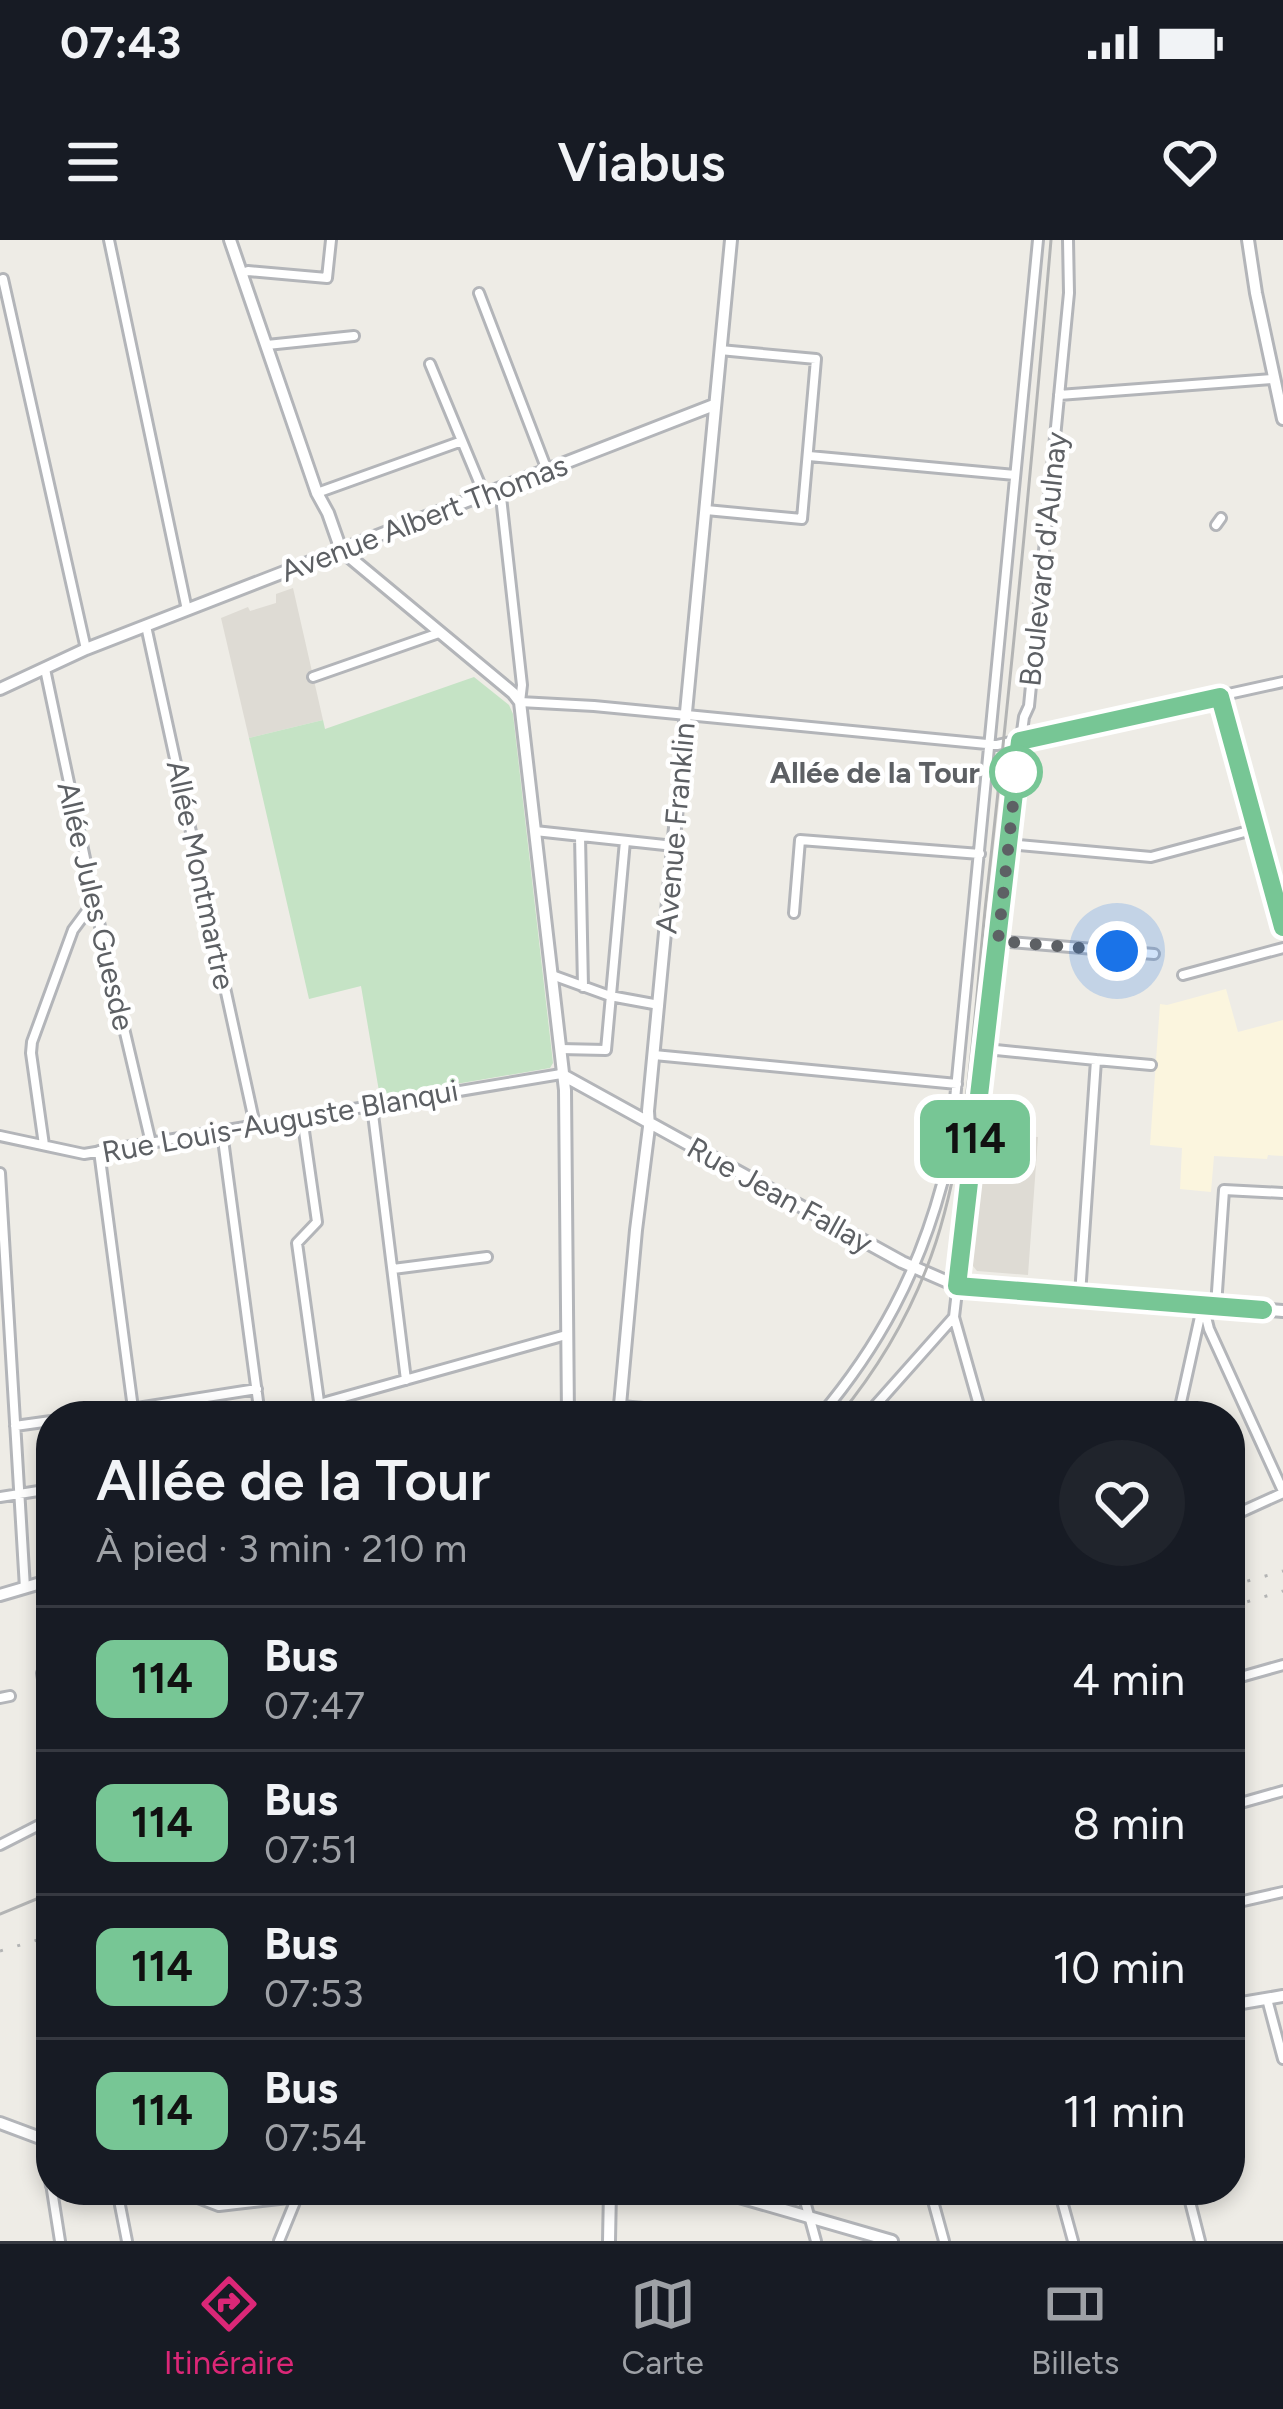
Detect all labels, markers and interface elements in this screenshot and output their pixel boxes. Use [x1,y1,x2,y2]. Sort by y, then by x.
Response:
text: 07:43 [60,15,181,69]
icon: menu [60,129,126,195]
icon: heart [1157,129,1223,195]
text: Viabus [558,130,725,195]
street label: Boulevard d'Aulnay [1011,430,1075,688]
street label: Avenue Albert Thomas [275,446,573,590]
street label: Avenue Franklin [647,721,703,935]
marker: Allée de la Tour [991,747,1041,797]
place label: Allée de la Tour [770,754,980,791]
street label: Allée Montmartre [159,757,243,993]
street label: Allée Jules Guesde [49,778,143,1034]
your location [1087,921,1147,981]
street label: Rue Louis-Auguste Blanqui [99,1071,461,1171]
line badge: 114 [906,1100,1044,1178]
text: 114 [944,1113,1006,1164]
street label: Rue Jean Fallay [681,1129,879,1261]
button: heart [1059,1440,1185,1566]
text: Allée de la Tour [96,1446,490,1514]
text: À pied · 3 min · 210 m [96,1525,467,1572]
text: Bus [264,1628,338,1682]
text: 4 min [1072,1652,1185,1706]
text: 114 [131,1653,193,1704]
text: 07:47 [264,1682,365,1729]
text: Bus [264,1772,338,1826]
text: 8 min [1072,1796,1185,1850]
text: 114 [131,1797,193,1848]
text: 07:51 [264,1826,358,1873]
text: Bus [264,1916,338,1970]
text: 10 min [1053,1940,1185,1994]
text: 114 [131,1941,193,1992]
text: 07:53 [264,1970,363,2017]
text: Bus [264,2060,338,2114]
text: 11 min [1063,2084,1185,2138]
text: 114 [131,2085,193,2136]
text: 07:54 [264,2114,366,2161]
tab: Itinéraire [164,2271,294,2382]
tab: Carte [621,2271,704,2382]
tab: Billets [1031,2271,1119,2382]

